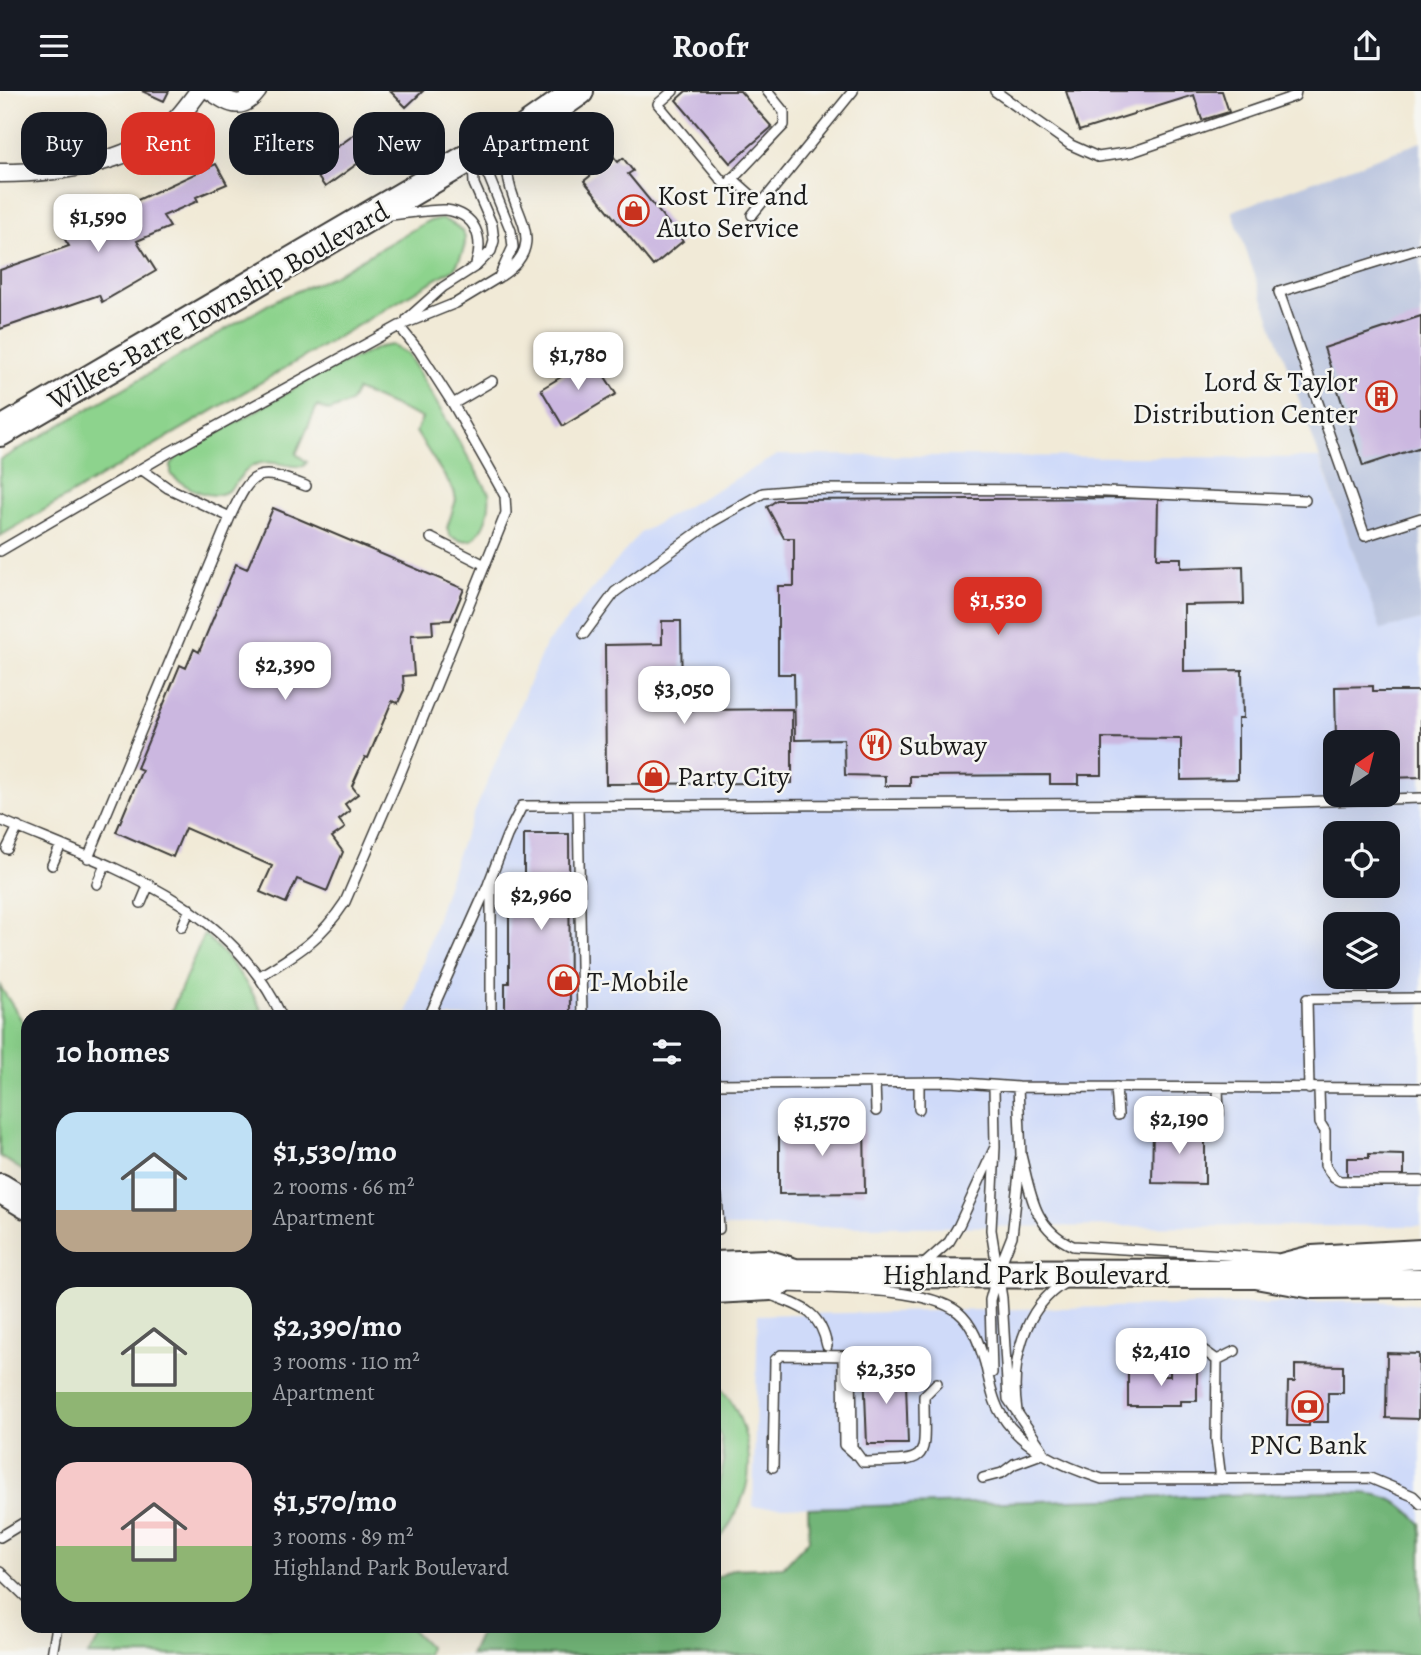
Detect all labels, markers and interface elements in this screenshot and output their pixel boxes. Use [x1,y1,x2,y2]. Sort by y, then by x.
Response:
text: Roofr [672,24,749,68]
icon: menu [35,27,73,65]
icon: share [1348,27,1386,65]
chip: Buy [21,112,107,175]
chip: Rent [121,112,215,175]
chip: Filters [229,112,339,175]
chip: New [353,112,445,175]
chip: Apartment [459,112,614,175]
place label: Kost Tire and Auto Service [656,177,809,247]
street label: Wilkes-Barre Township Boulevard [40,192,397,420]
shop icon: Kost Tire and Auto Service [617,194,651,228]
pin: $1,590 [41,195,155,254]
text: $1,590 [69,201,127,232]
pin: $1,780 [521,333,635,392]
text: $1,780 [549,339,607,370]
place label: Lord & Taylor Distribution Center [1133,363,1358,433]
building icon: Lord & Taylor Distribution Center [1364,380,1398,414]
pin: $1,530 [941,577,1055,637]
text: $1,530 [970,584,1026,615]
pin: $2,390 [228,643,342,702]
text: $2,390 [255,649,315,680]
pin: $3,050 [627,667,741,726]
text: $3,050 [654,673,714,704]
place label: Subway [899,727,988,765]
restaurant icon: Subway [859,728,893,762]
north arrow [1323,730,1400,807]
map controls [1323,730,1400,989]
place label: Party City [677,758,790,796]
shop icon: Party City [637,759,671,793]
button: locate [1323,821,1400,898]
pin: $2,960 [484,873,598,932]
text: $2,960 [511,879,571,910]
button: layers [1323,912,1400,989]
place label: T-Mobile [587,963,689,1001]
shop icon: T-Mobile [547,964,581,998]
text: 10 homes [56,1032,170,1072]
icon: filters [648,1033,686,1071]
pin: $2,190 [1122,1097,1236,1156]
pin: $1,570 [765,1098,879,1158]
text: $2,190 [1150,1103,1208,1134]
text: $1,570 [794,1105,850,1136]
text: $1,530/mo [273,1131,397,1171]
icon: home [112,1140,196,1224]
text: 2 rooms · 66 m² [273,1171,415,1202]
text: Apartment [273,1202,375,1233]
street label: Highland Park Boulevard [882,1256,1170,1294]
text: $2,390/mo [273,1306,402,1346]
icon: home [112,1315,196,1399]
pin: $2,410 [1104,1329,1218,1388]
text: $2,410 [1132,1335,1190,1366]
text: 3 rooms · 110 m² [273,1346,420,1377]
pin: $2,350 [829,1347,943,1406]
text: $2,350 [856,1353,916,1384]
text: Apartment [273,1377,375,1408]
bank icon: PNC Bank [1291,1390,1325,1424]
place label: PNC Bank [1249,1426,1367,1464]
text: $1,570/mo [273,1481,397,1521]
icon: home [112,1490,196,1574]
text: 3 rooms · 89 m² [273,1521,414,1552]
text: Highland Park Boulevard [273,1552,509,1583]

